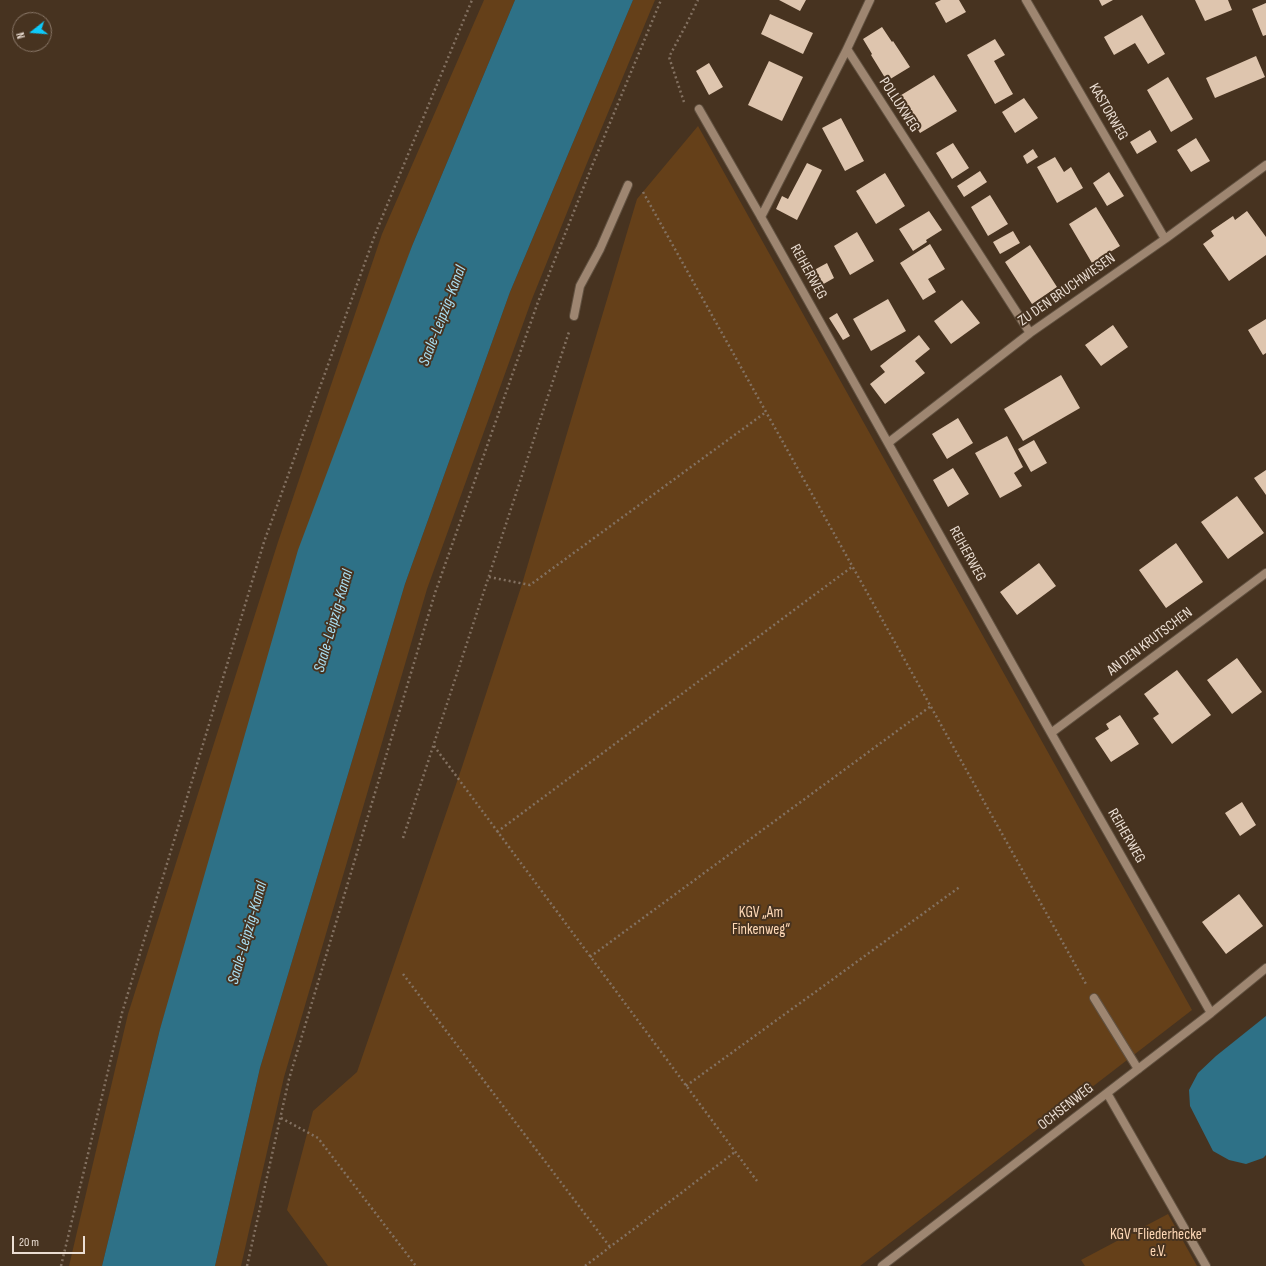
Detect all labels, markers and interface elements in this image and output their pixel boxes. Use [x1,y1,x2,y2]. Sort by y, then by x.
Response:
north arrow [12,12,52,52]
text: N [14,31,28,40]
street label: POLLUXWEG [875,74,923,136]
street label: KASTORWEG [1084,80,1132,144]
street label: REIHERWEG [786,241,830,303]
street label: ZU DEN BRUCHWIESEN [1015,250,1119,330]
water label: Saale-Leipzig-Kanal [415,263,471,369]
street label: REIHERWEG [945,523,989,585]
water label: Saale-Leipzig-Kanal [310,567,358,675]
street label: AN DEN KRUTSCHEN [1104,604,1196,680]
street label: REIHERWEG [1103,806,1149,866]
water label: Saale-Leipzig-Kanal [224,879,272,987]
park label: KGV „Am Finkenweg“ [732,904,790,939]
street label: OCHSENWEG [1035,1080,1097,1134]
park label: KGV "Fliederhecke" e.V. [1110,1226,1206,1261]
scale bar [14,1228,87,1254]
text: 20 m [19,1235,39,1250]

